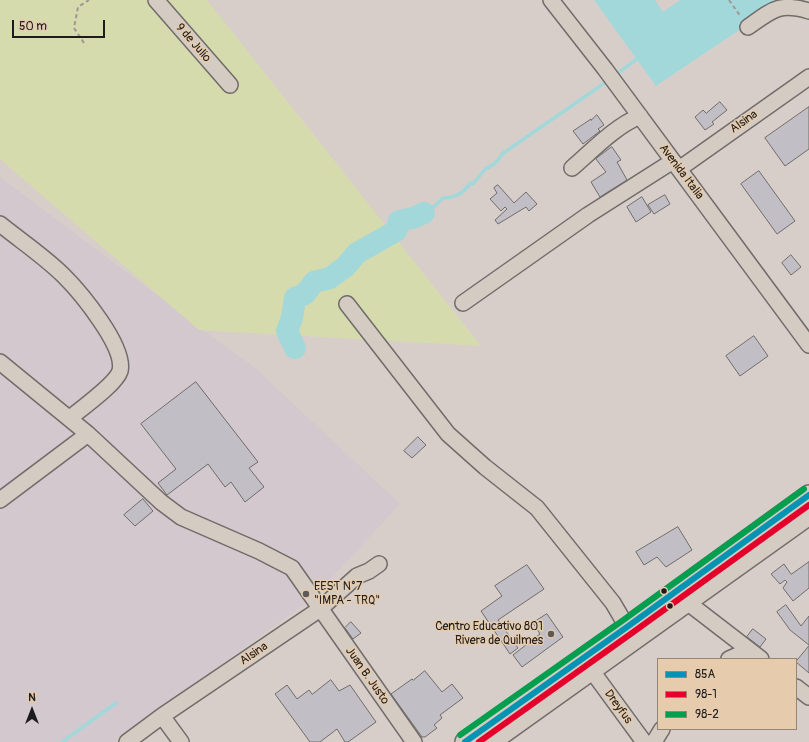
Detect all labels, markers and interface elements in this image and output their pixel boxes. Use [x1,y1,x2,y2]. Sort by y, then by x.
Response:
scale bar [14,12,107,38]
text: 50 m [19,19,47,34]
street label: 9 de Julio [172,21,214,65]
street label: Alsina [727,107,761,137]
street label: Avenida Italia [656,142,706,202]
place label: EEST N°7 "IMPA - TRQ" [314,580,380,608]
unlabelled marker [659,586,669,596]
marker: EEST N°7 "IMPA - TRQ" [301,589,311,599]
unlabelled marker [665,601,675,611]
place label: Centro Educativo 801 Rivera de Quilmes [435,620,543,648]
marker: Centro Educativo 801 Rivera de Quilmes [546,629,556,639]
street label: Alsina [237,640,271,668]
street label: Juan B. Justo [342,644,392,708]
legend [657,658,797,730]
text: 85A [695,667,715,682]
street label: Dreyfus [601,687,635,727]
text: 98-1 [695,687,717,702]
north arrow [12,690,52,730]
text: N [28,691,36,704]
text: 98-2 [695,707,719,722]

